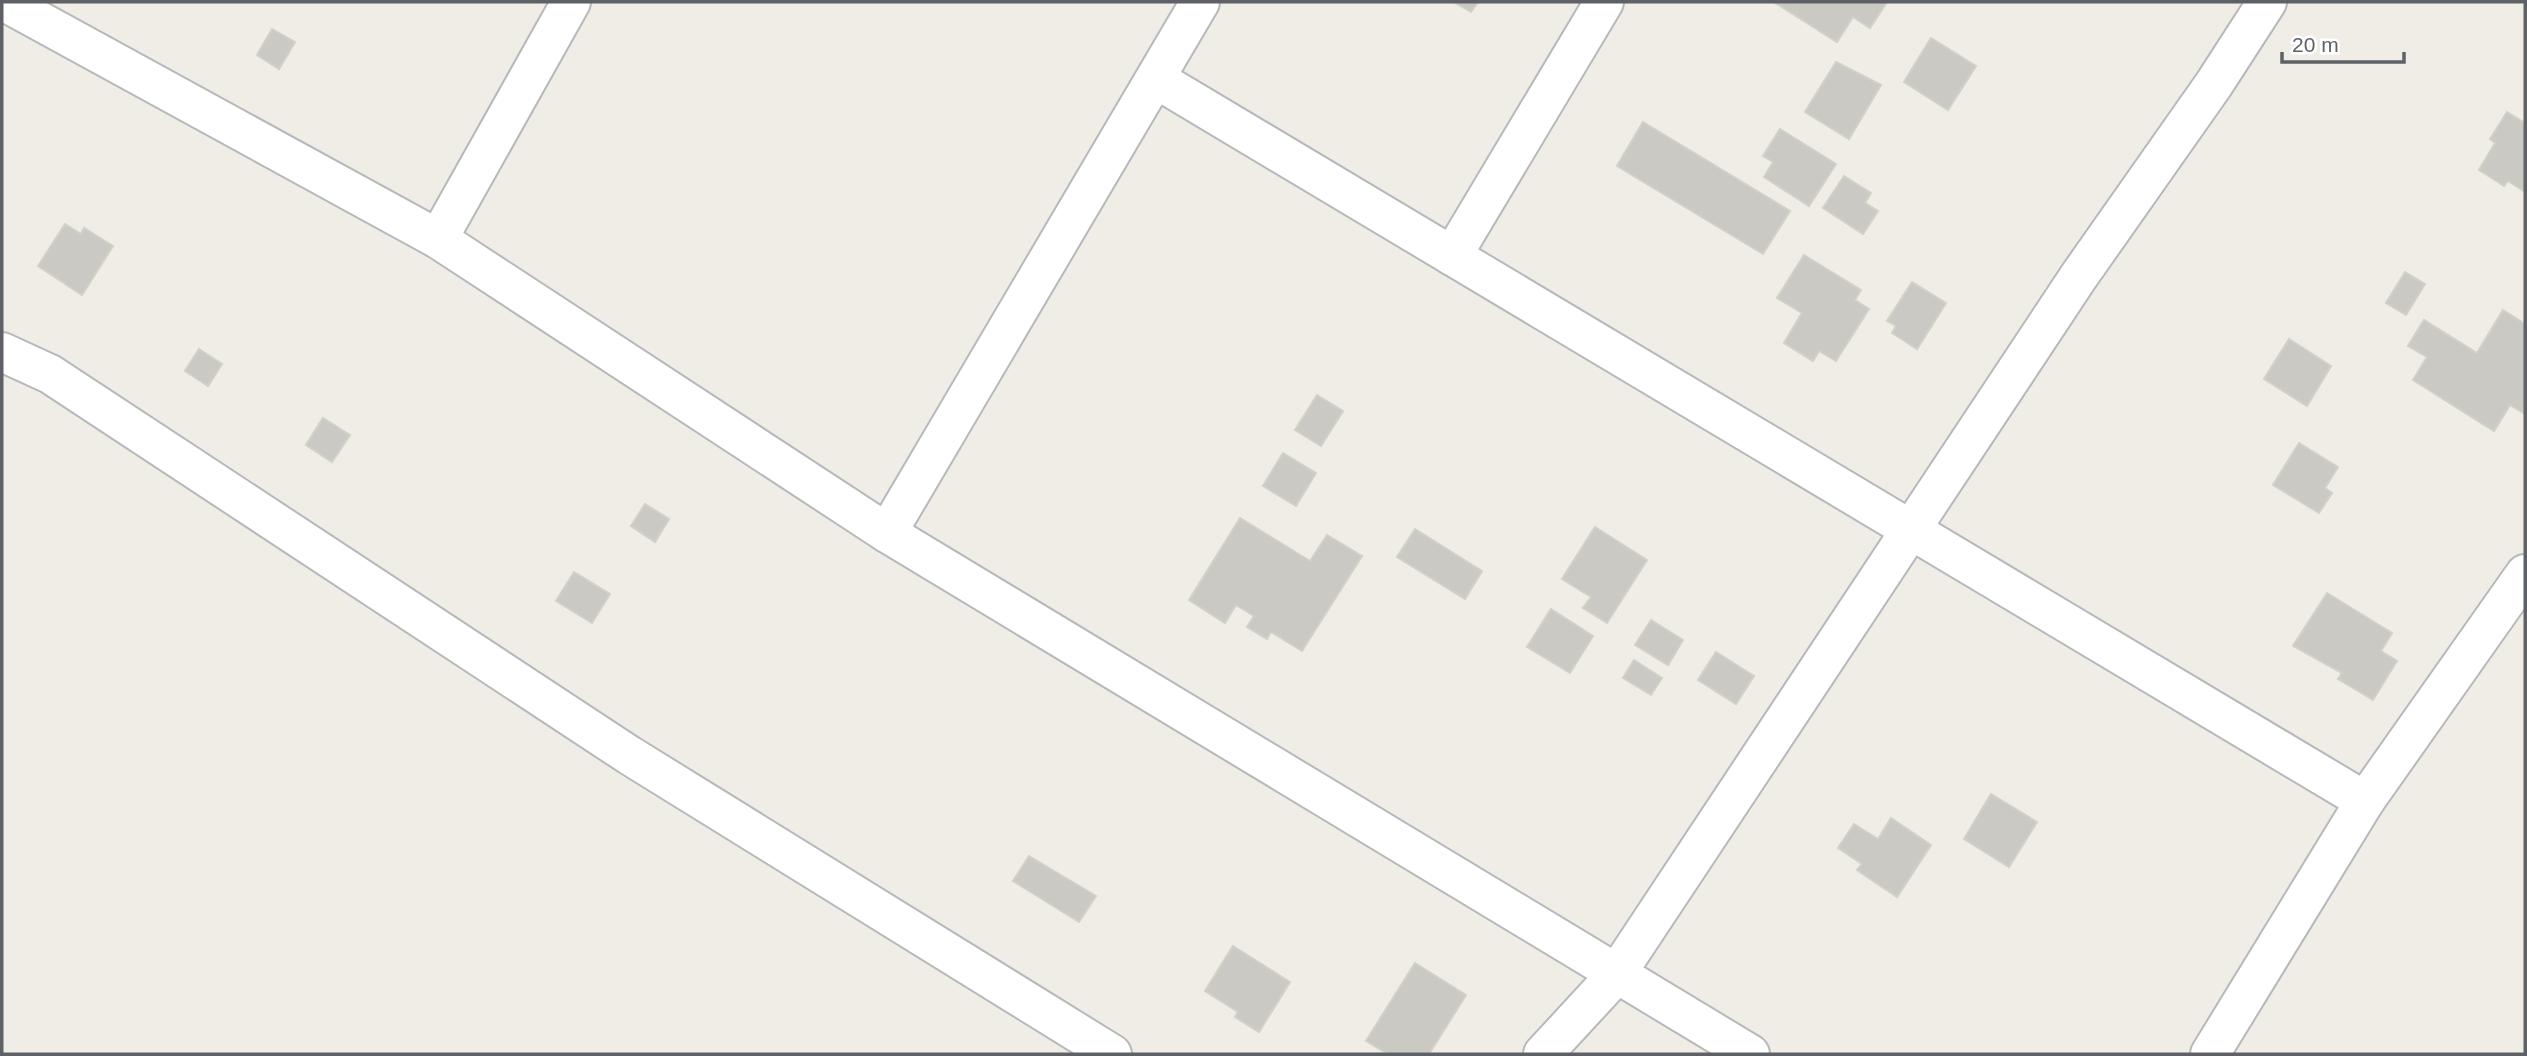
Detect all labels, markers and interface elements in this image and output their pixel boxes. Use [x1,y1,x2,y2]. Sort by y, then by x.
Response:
scale bar [2282,21,2404,65]
text: 20 m [2292,33,2339,56]

